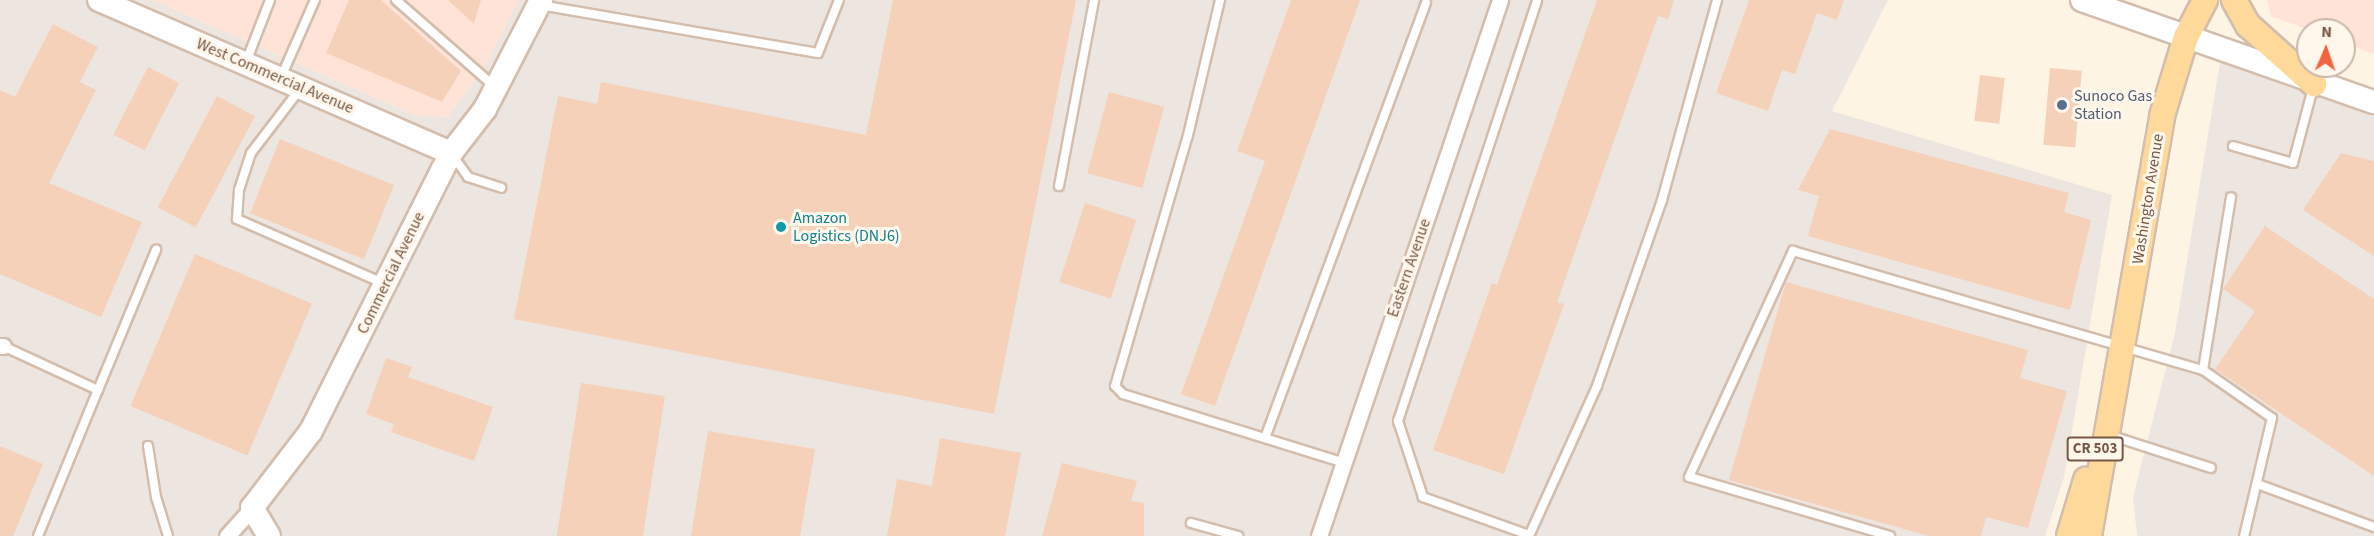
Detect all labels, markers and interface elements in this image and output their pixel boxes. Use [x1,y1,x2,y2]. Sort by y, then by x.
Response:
north arrow [2296,18,2356,78]
text: N [2321,21,2332,43]
street label: West Commercial Avenue [193,34,357,118]
place label: Sunoco Gas Station [2074,86,2152,124]
marker: Sunoco Gas Station [2055,98,2069,112]
street label: Washington Avenue [2128,132,2168,266]
place label: Amazon Logistics (DNJ6) [793,208,900,246]
street label: Commercial Avenue [353,209,429,337]
street label: Eastern Avenue [1383,216,1435,320]
marker: Amazon Logistics (DNJ6) [774,220,788,234]
road number: CR 503 [2066,437,2124,461]

